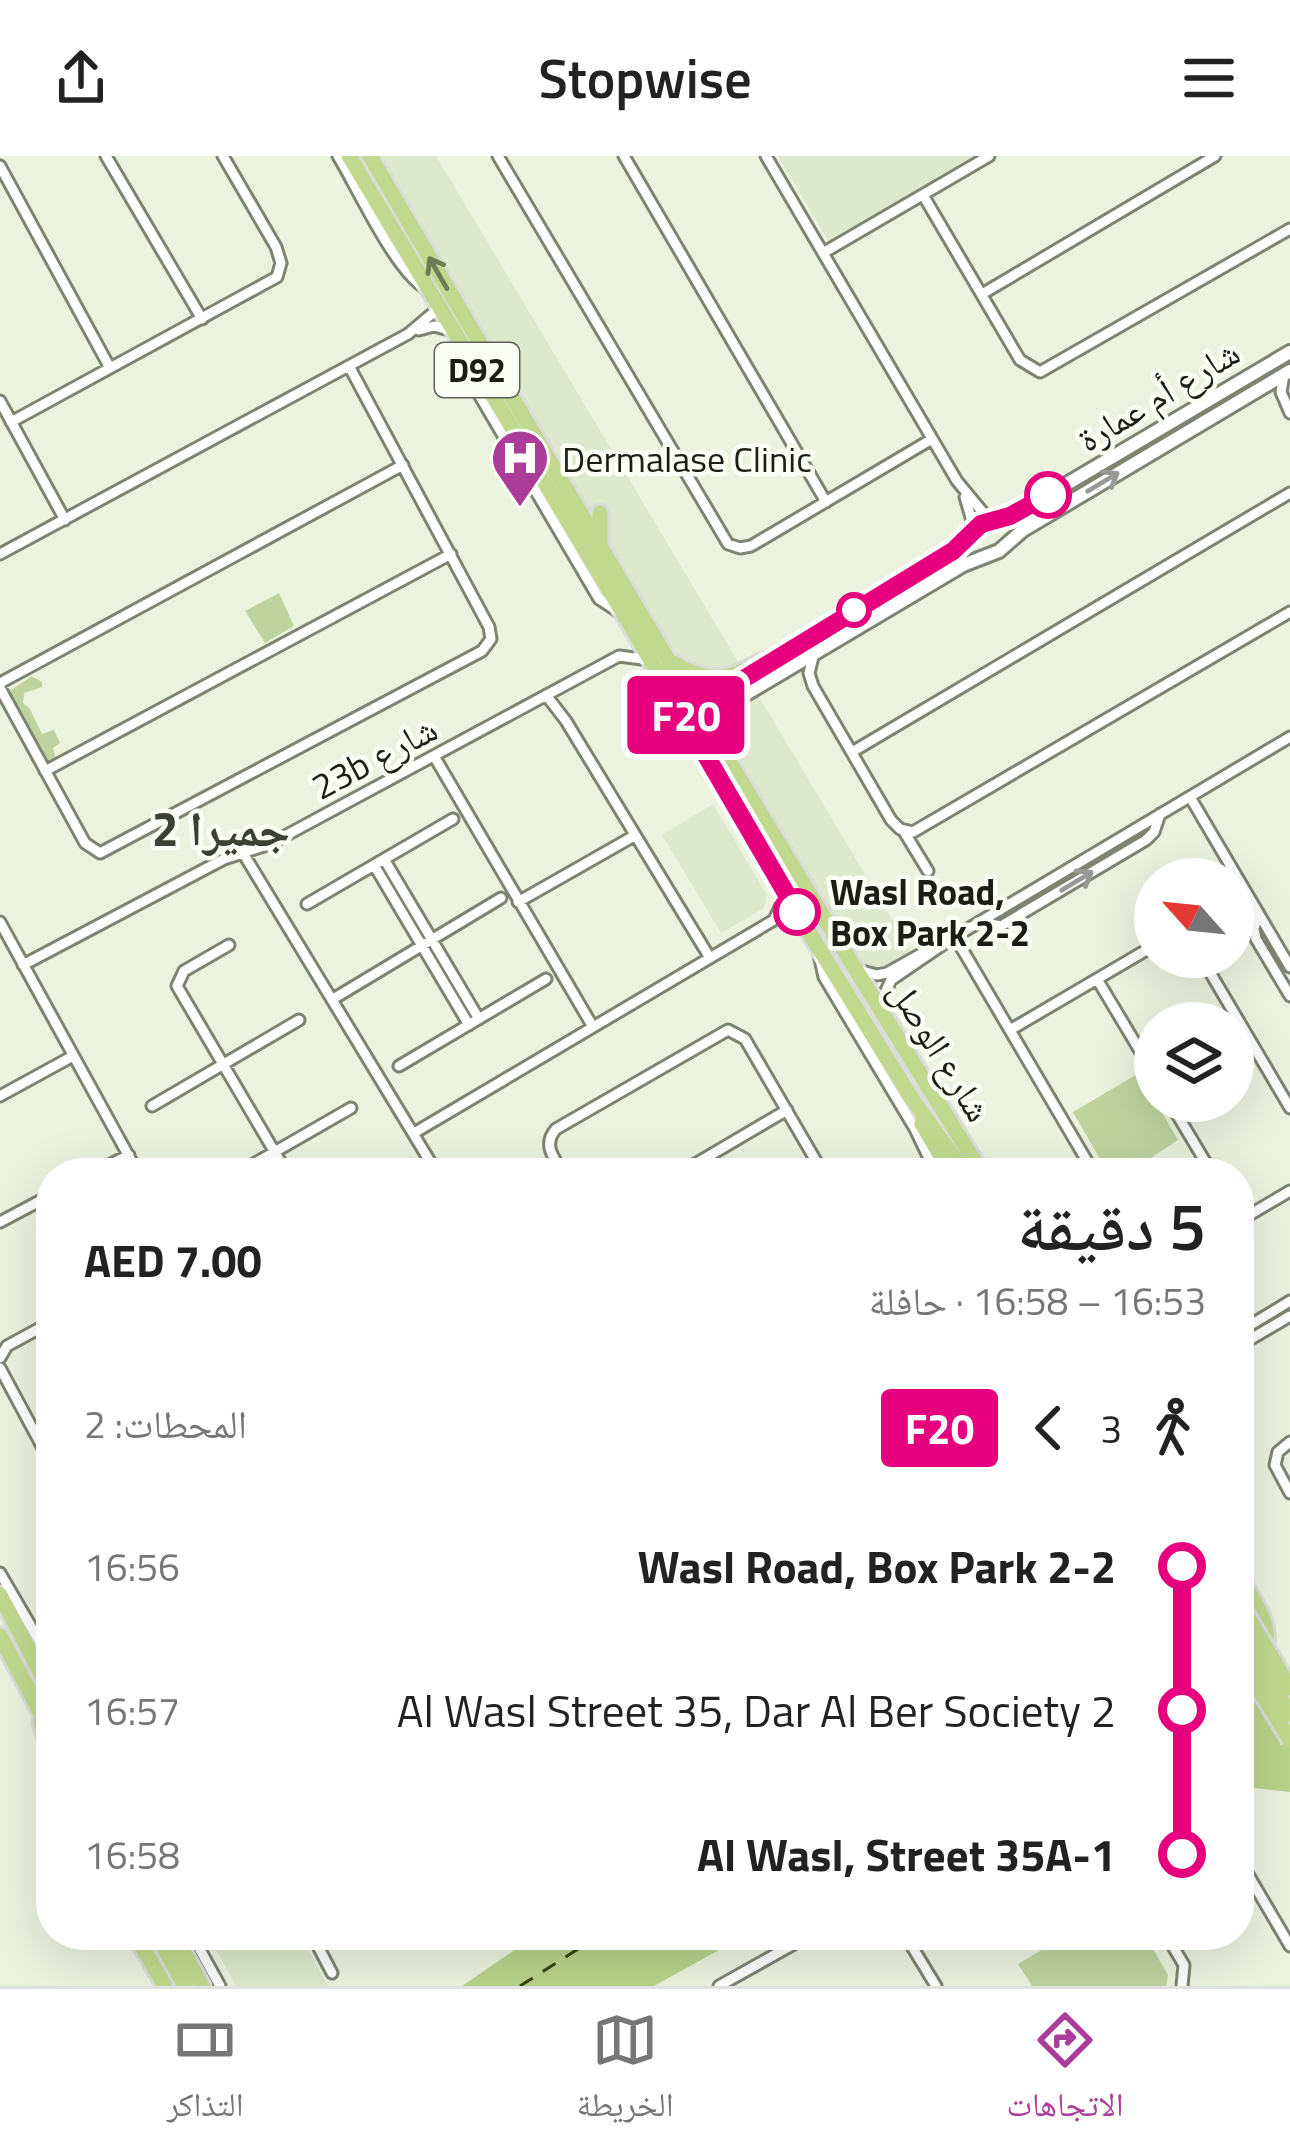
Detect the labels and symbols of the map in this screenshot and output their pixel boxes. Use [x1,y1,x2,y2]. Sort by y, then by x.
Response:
one-way arrow [426,256,450,291]
street label: شارع أم عمارة [1066,325,1250,465]
road number: D92 [435,343,519,397]
hospital icon: Dermalase Clinic [489,427,551,509]
place label: Dermalase Clinic [562,431,812,486]
one-way arrow [1085,470,1119,494]
unlabelled marker [1026,473,1070,517]
unlabelled marker [838,594,870,626]
line badge: F20 [617,676,755,754]
street label: 23b شارع [301,701,447,813]
district label: جميرا 2 [152,792,290,865]
north arrow [1134,858,1254,978]
place label: Wasl Road, Box Park 2-2 [830,864,1030,960]
one-way arrow [1059,869,1093,893]
marker: Wasl Road, Box Park 2-2 [775,890,819,934]
street label: شارع الوصل [876,968,1006,1132]

